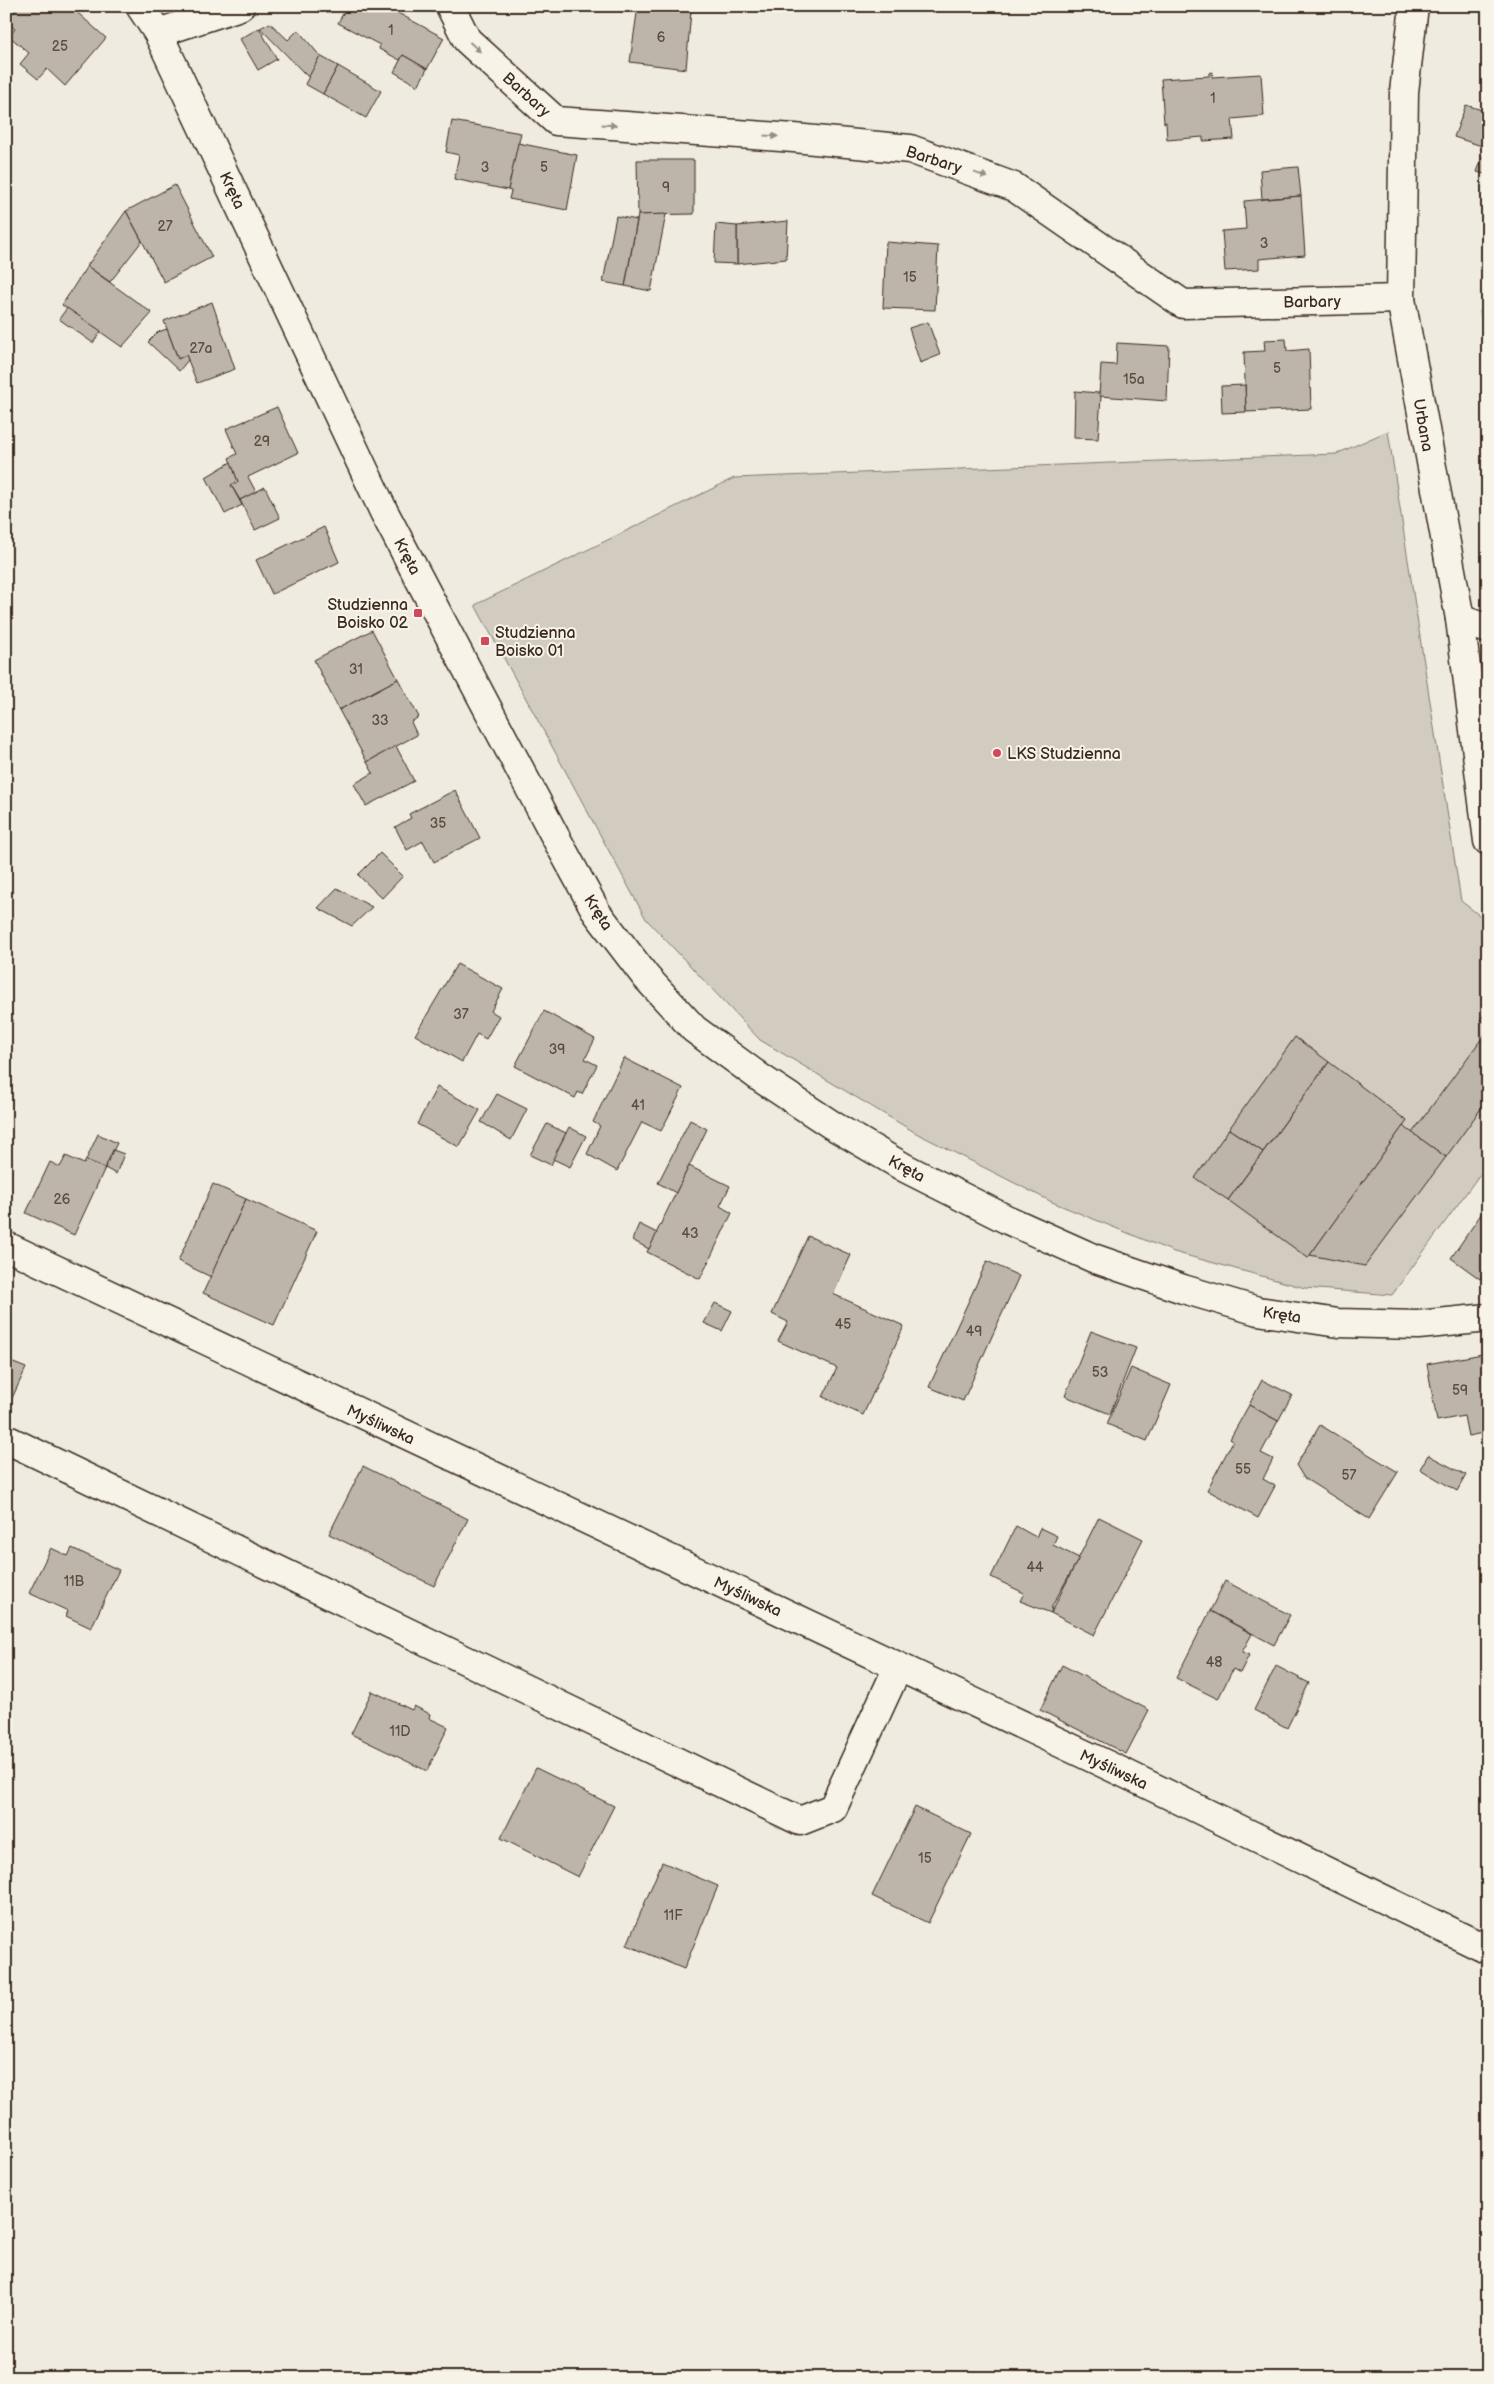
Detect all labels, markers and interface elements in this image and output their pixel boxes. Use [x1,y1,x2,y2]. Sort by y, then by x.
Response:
house number: 1 [388,22,394,39]
house number: 6 [657,29,666,46]
house number: 25 [52,38,68,55]
one-way arrow [469,41,481,53]
street label: Barbary [498,69,554,122]
house number: 1 [1210,90,1216,107]
one-way arrow [601,121,617,129]
one-way arrow [763,132,779,140]
street label: Barbary [903,142,965,179]
house number: 3 [481,159,489,176]
house number: 5 [540,159,548,176]
street label: Kręta [215,169,248,212]
one-way arrow [974,171,989,179]
house number: 9 [662,179,670,196]
house number: 27 [157,218,173,235]
house number: 3 [1260,235,1268,252]
house number: 15 [903,269,917,286]
street label: Barbary [1283,292,1342,313]
house number: 27a [189,340,213,357]
house number: 5 [1273,360,1281,377]
house number: 15a [1123,371,1145,388]
street label: Urbana [1409,397,1437,453]
house number: 29 [254,433,270,450]
street label: Kręta [389,535,424,578]
place label: Studzienna Boisko 02 [327,596,409,633]
marker: Studzienna Boisko 02 [412,607,424,619]
place label: Studzienna Boisko 01 [495,624,576,661]
marker: Studzienna Boisko 01 [479,635,491,647]
house number: 31 [349,661,363,678]
house number: 33 [371,712,389,729]
place label: LKS Studzienna [1007,745,1121,764]
marker: LKS Studzienna [991,747,1003,759]
house number: 35 [430,815,446,832]
street label: Kręta [579,891,616,934]
house number: 37 [453,1006,469,1023]
house number: 39 [549,1041,565,1058]
house number: 41 [631,1097,645,1114]
street label: Kręta [885,1152,928,1187]
house number: 26 [54,1191,71,1208]
house number: 43 [681,1225,699,1242]
street label: Kręta [1261,1303,1302,1328]
house number: 45 [835,1316,851,1333]
house number: 49 [966,1323,982,1340]
house number: 53 [1092,1364,1108,1381]
house number: 59 [1452,1382,1468,1399]
street label: Myśliwska [343,1401,417,1449]
house number: 55 [1235,1461,1251,1478]
house number: 57 [1342,1467,1357,1484]
house number: 44 [1026,1559,1044,1576]
house number: 11B [64,1573,85,1590]
street label: Myśliwska [710,1573,784,1621]
house number: 48 [1206,1654,1222,1671]
house number: 11D [389,1723,411,1740]
street label: Myśliwska [1076,1746,1150,1794]
house number: 15 [918,1850,932,1867]
house number: 11F [663,1907,683,1924]

